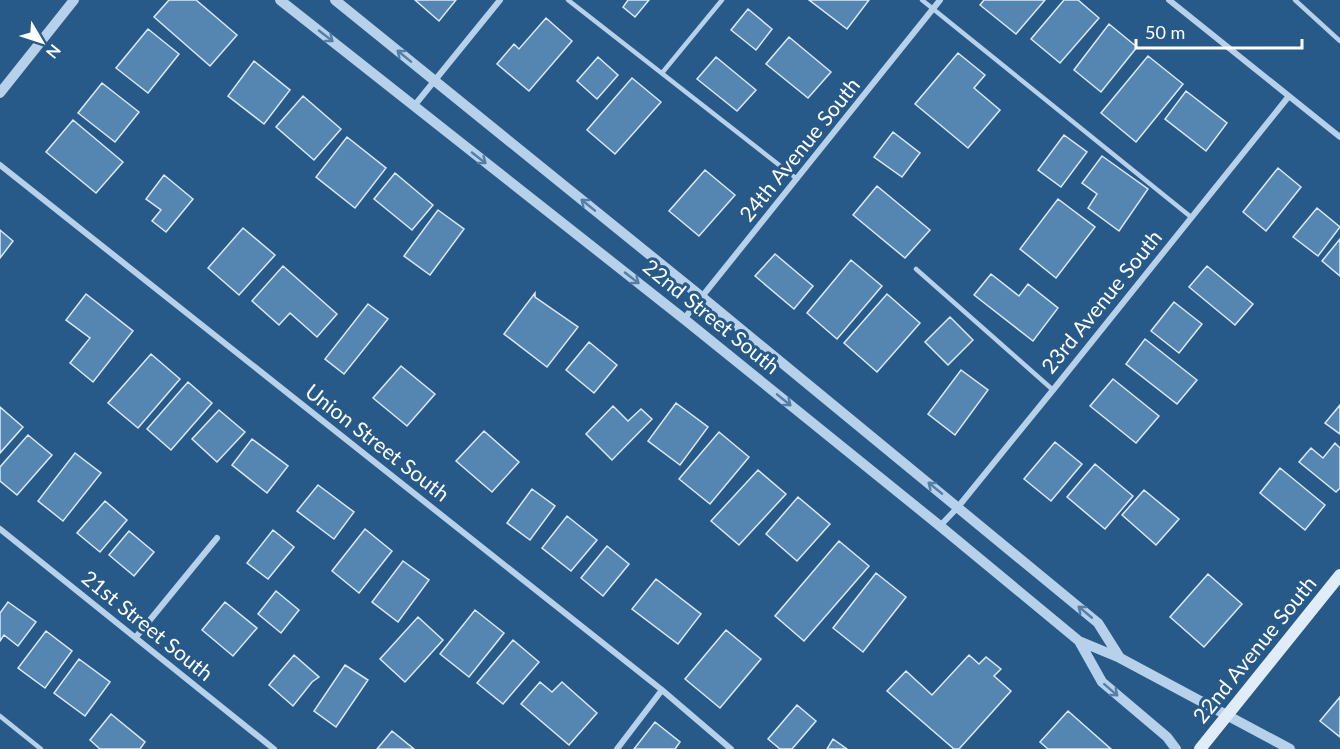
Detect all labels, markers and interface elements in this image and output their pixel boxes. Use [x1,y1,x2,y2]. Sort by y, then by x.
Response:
north arrow [12,12,72,72]
scale bar [1136,12,1302,50]
text: 50 m [1145,21,1185,43]
one-way arrow [318,30,334,43]
text: N [43,41,65,63]
one-way arrow [397,49,412,63]
street label: 24th Avenue South [733,72,864,226]
one-way arrow [471,151,487,164]
one-way arrow [581,199,597,212]
street label: 23rd Avenue South [1035,224,1166,378]
street label: 22nd Street South [639,253,785,378]
one-way arrow [624,272,640,285]
street label: Union Street South [301,378,455,506]
one-way arrow [776,394,792,407]
one-way arrow [927,481,943,494]
street label: 21st Street South [77,564,218,685]
street label: 22nd Avenue South [1187,571,1321,727]
one-way arrow [1078,605,1093,619]
one-way arrow [1103,683,1118,697]

